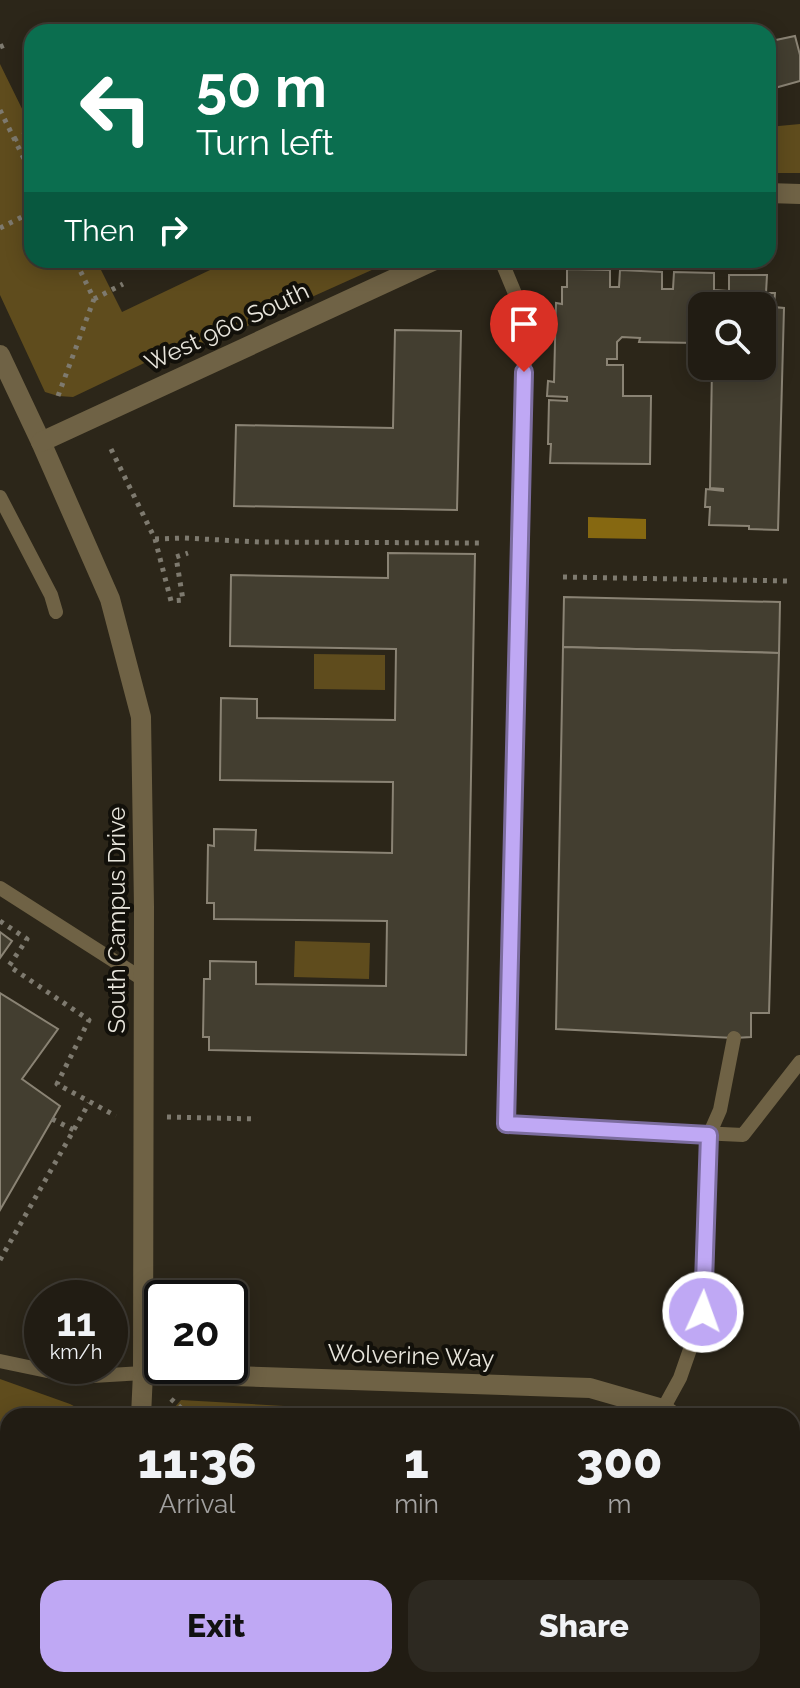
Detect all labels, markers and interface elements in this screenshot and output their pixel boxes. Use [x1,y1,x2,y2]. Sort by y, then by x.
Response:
text: 50 m [196,54,327,120]
icon: left [64,56,168,160]
text: Turn left [196,121,334,163]
icon: right [151,208,195,252]
text: Then [64,213,135,248]
street label: West 960 South [140,276,314,377]
pin [490,290,558,372]
map controls [688,292,776,380]
button: search [688,292,776,380]
icon: arrive [502,302,546,346]
street label: South Campus Drive [102,807,131,1033]
position arrow [661,1270,745,1354]
speed limit sign: 20 [144,1280,248,1384]
text: 11 [56,1298,96,1345]
street label: Wolverine Way [327,1338,495,1373]
text: km/h [50,1340,102,1364]
text: 11:36 [137,1433,257,1489]
text: 1 [404,1433,429,1489]
text: 300 [576,1433,663,1489]
text: Arrival [159,1489,235,1519]
text: min [394,1489,439,1519]
text: m [607,1489,631,1519]
button: Exit [40,1580,392,1672]
button: Share [408,1580,760,1672]

